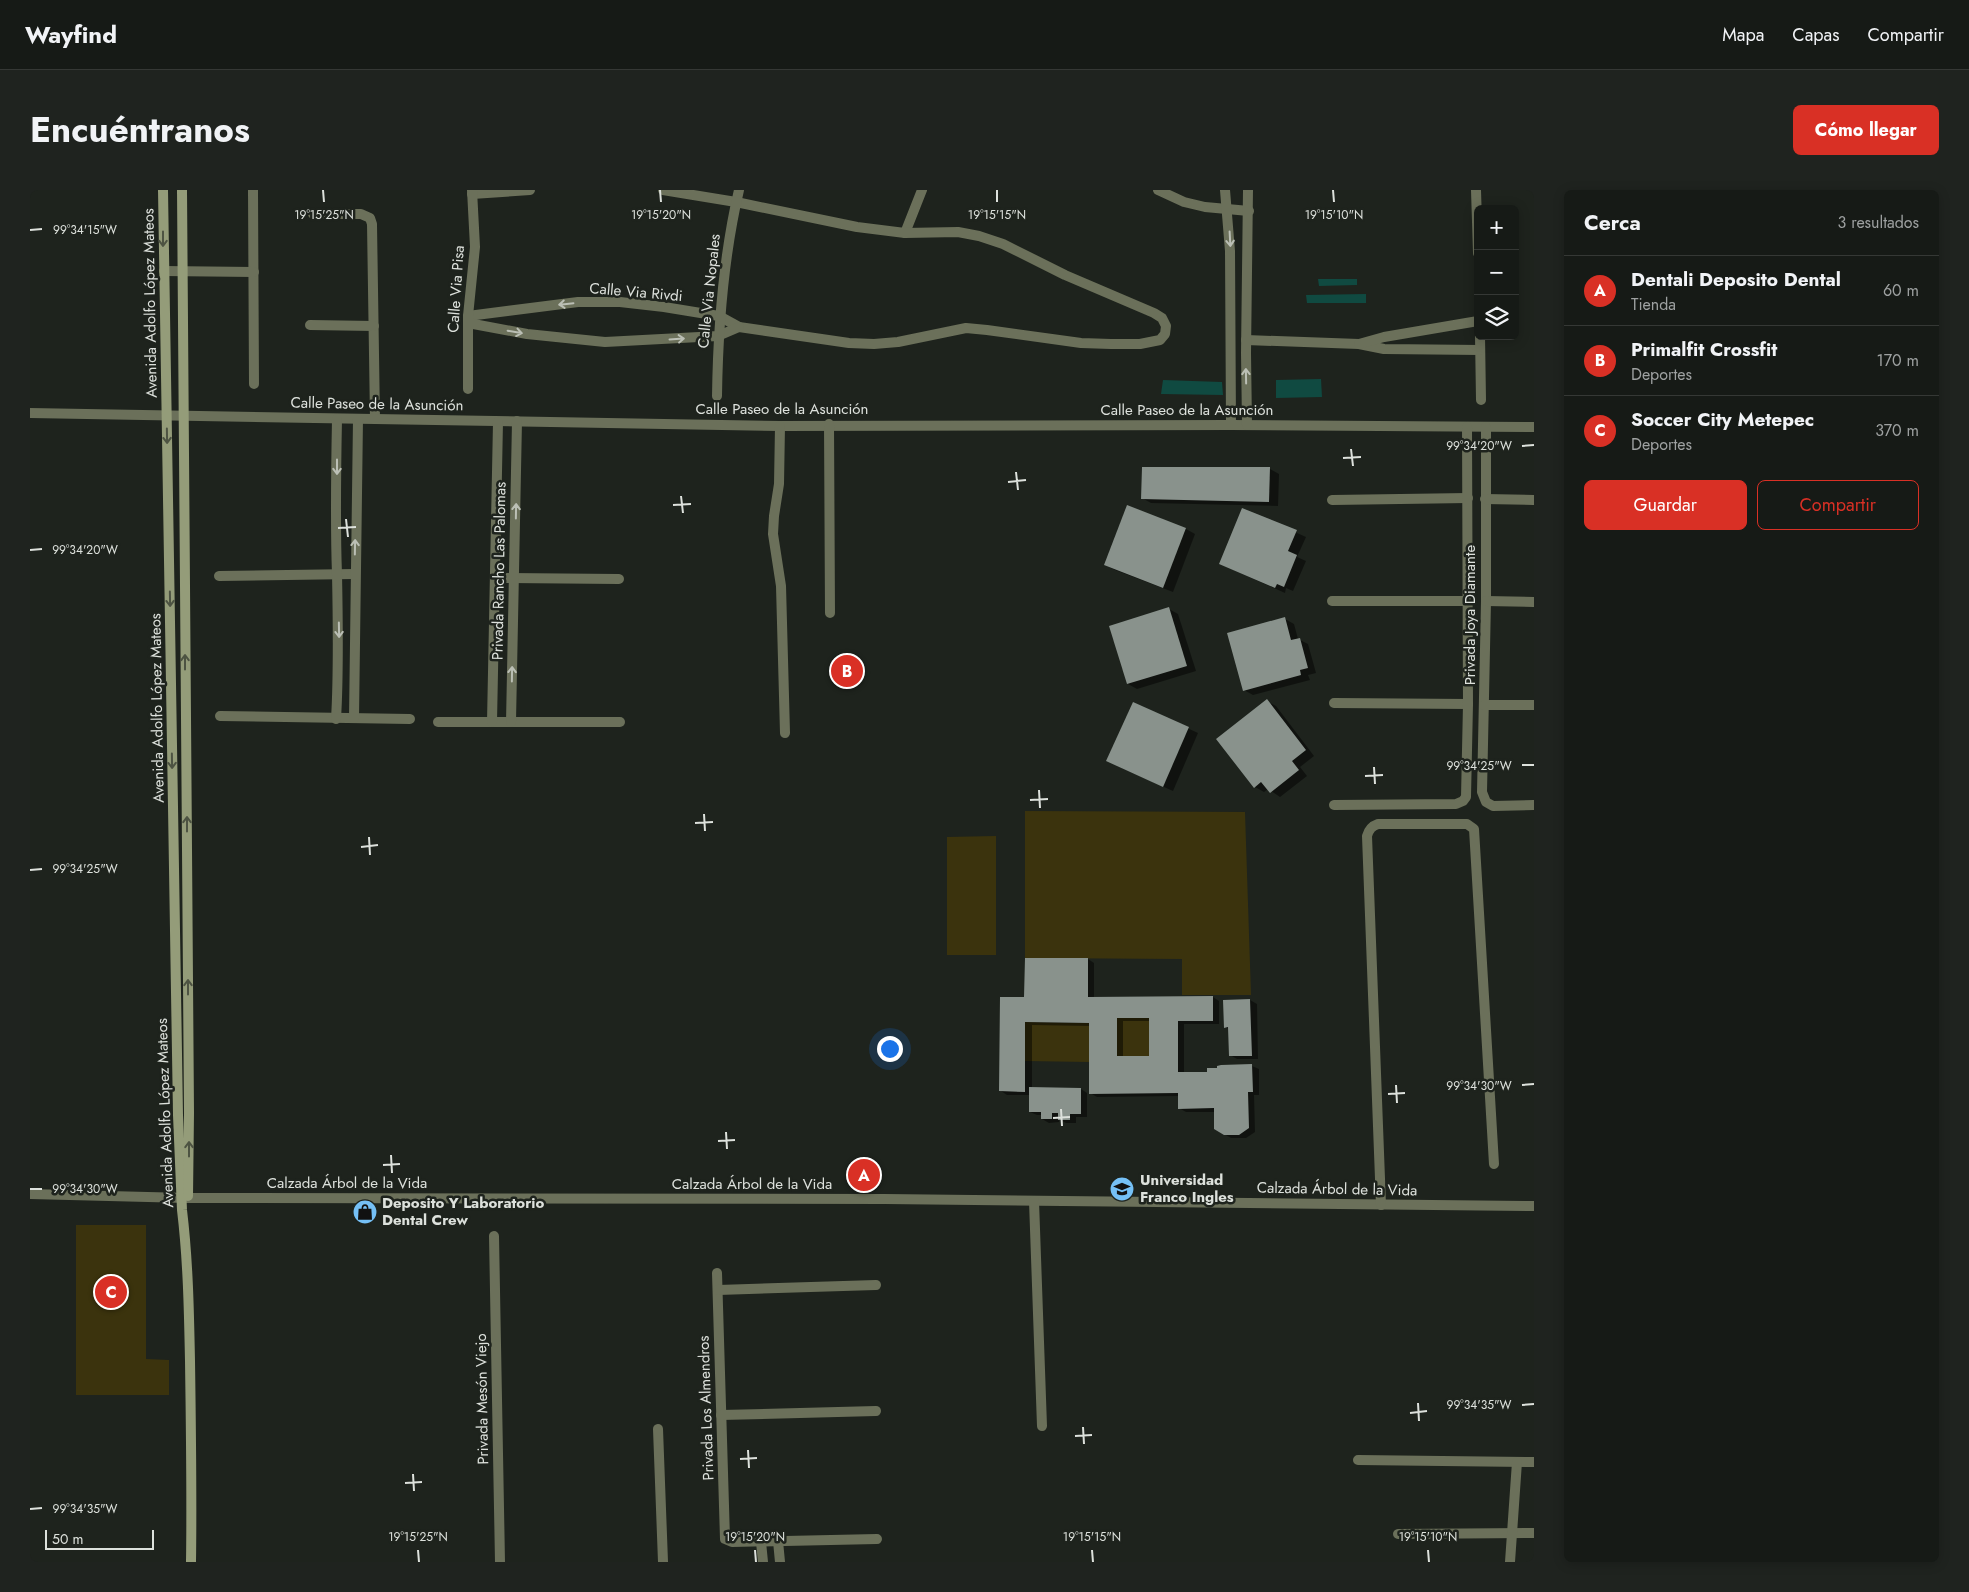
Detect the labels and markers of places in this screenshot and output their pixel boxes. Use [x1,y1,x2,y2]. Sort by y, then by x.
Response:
pin: B [831,652,863,690]
pin: A [848,1156,880,1194]
place label: Universidad Franco Ingles [1140,1169,1234,1208]
school or university icon: Universidad Franco Ingles [1109,1176,1135,1202]
place label: Deposito Y Laboratorio Dental Crew [382,1192,544,1231]
shop icon: Deposito Y Laboratorio Dental Crew [352,1199,378,1225]
pin: C [95,1273,127,1311]

